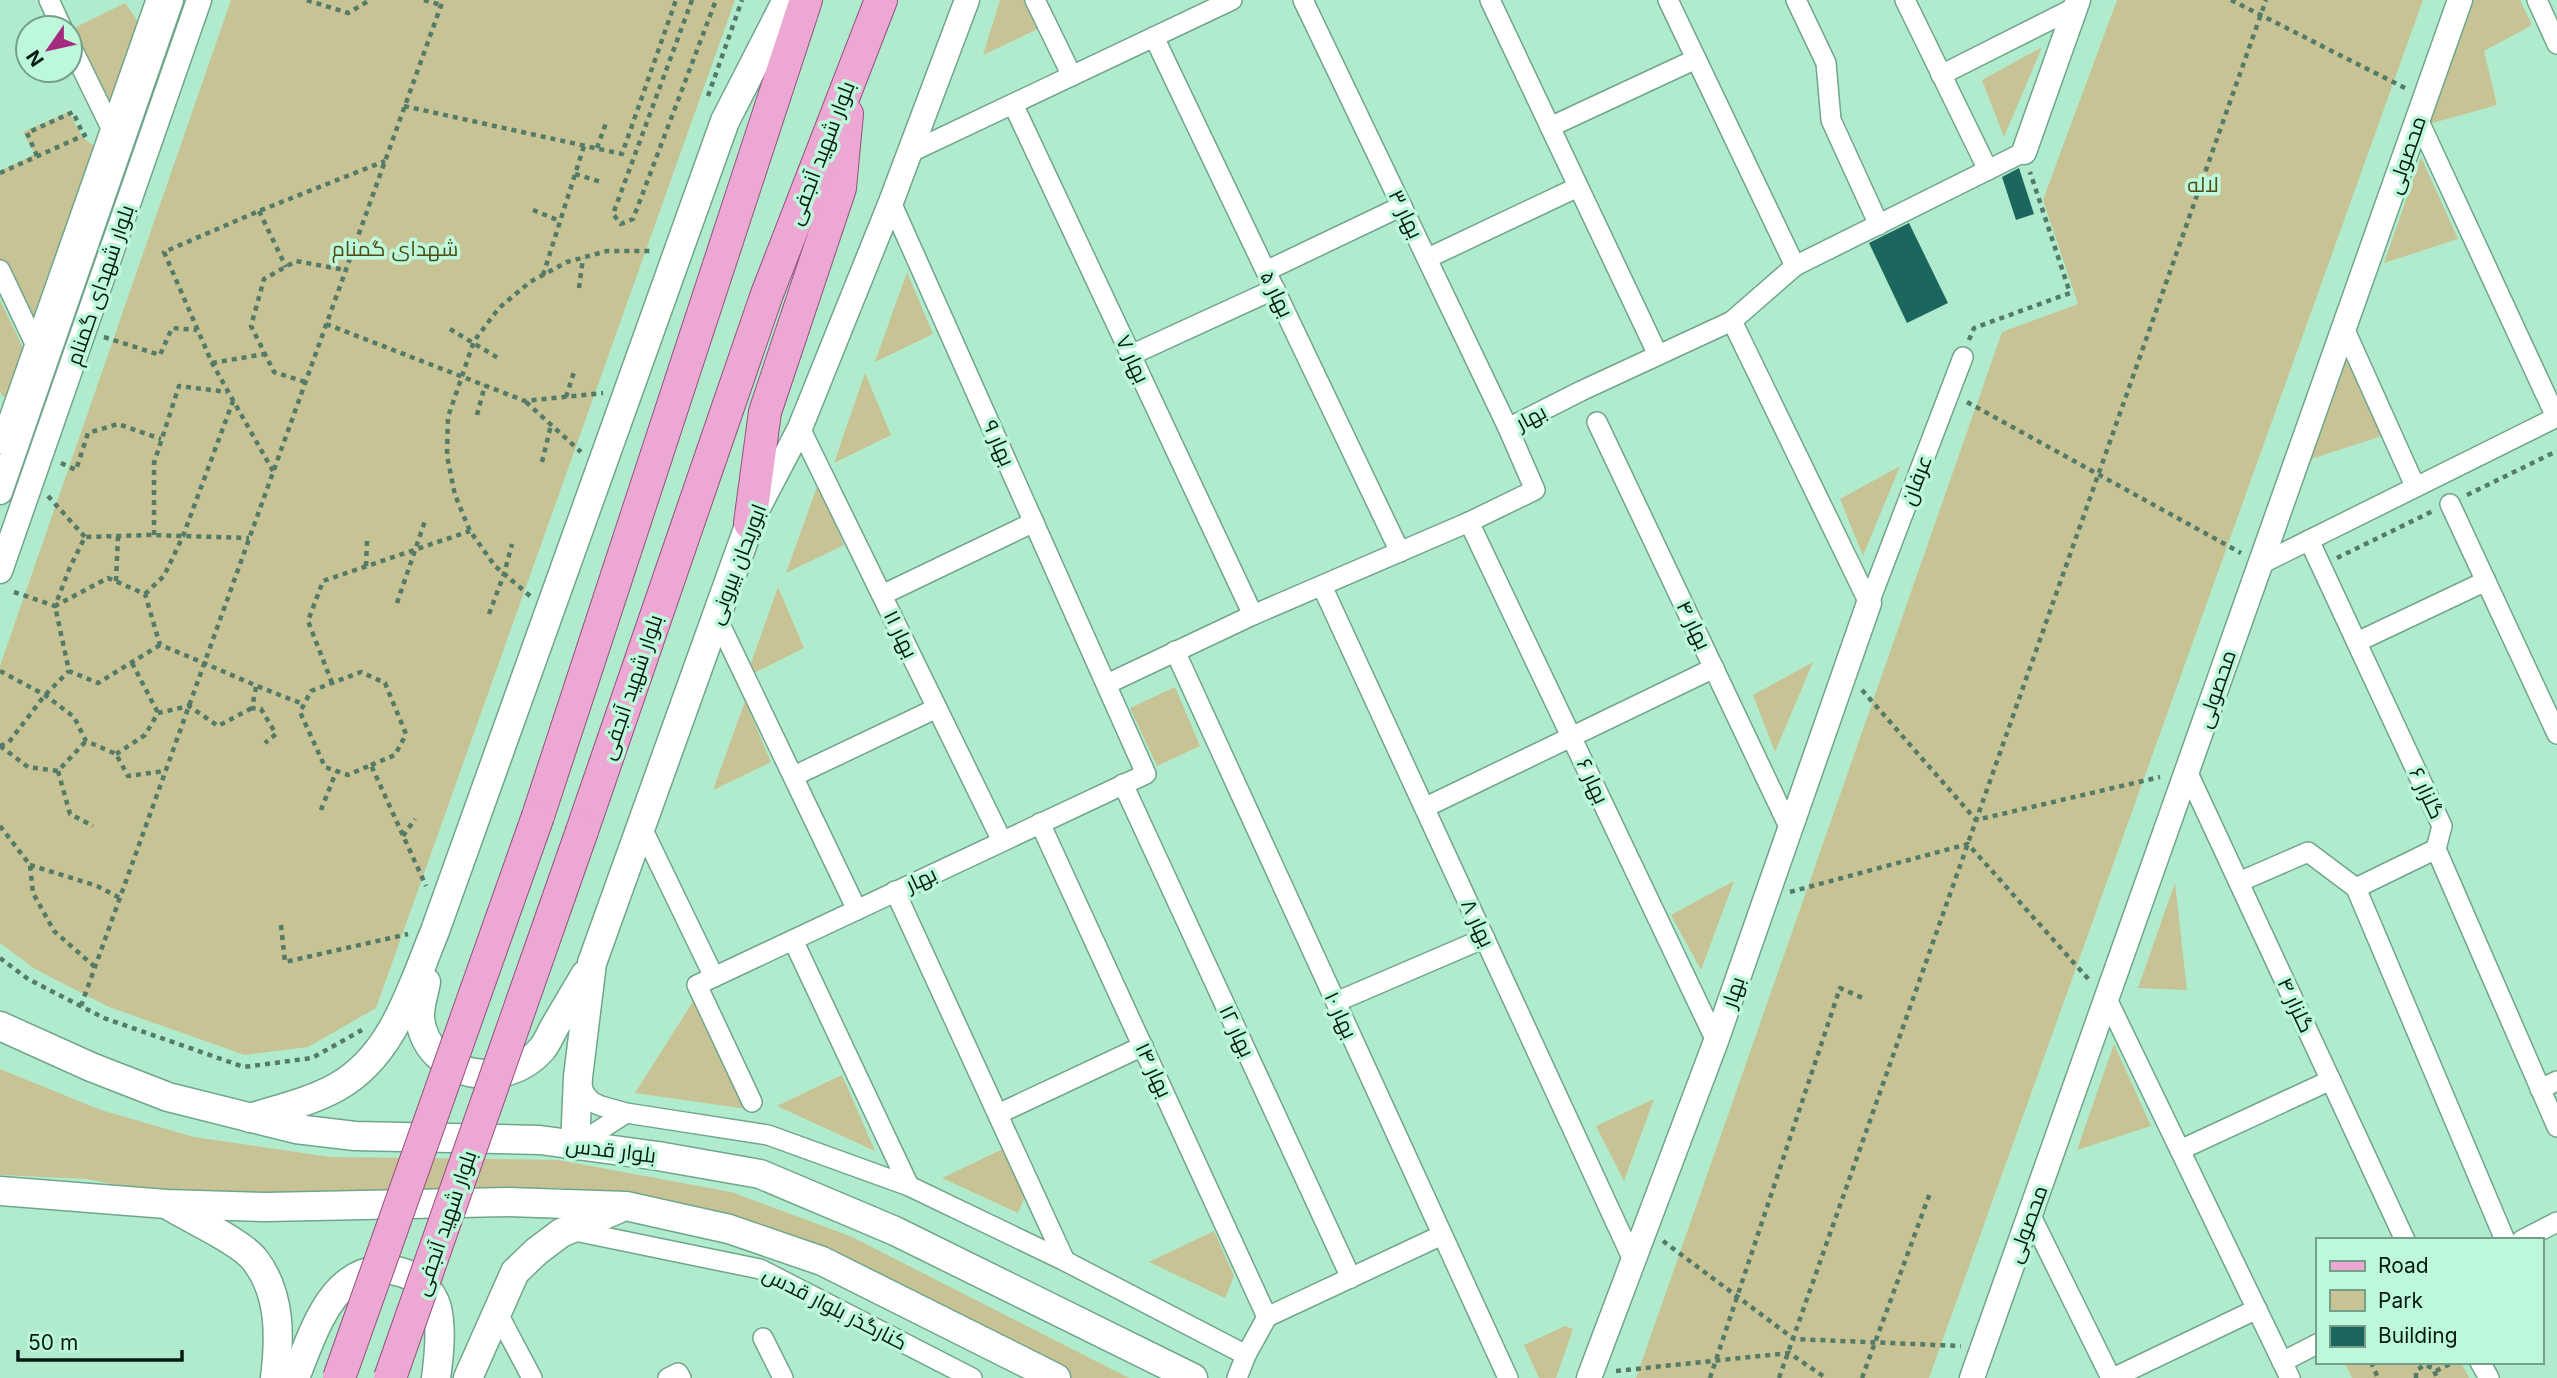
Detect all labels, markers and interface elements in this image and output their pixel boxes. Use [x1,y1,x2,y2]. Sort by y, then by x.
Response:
north arrow [14,14,84,84]
text: N [22,46,49,71]
street label: بلوار شهید آنجفی [782,78,861,229]
street label: محصولی [2381,113,2432,197]
park label: لاله [2187,172,2219,197]
street label: بهار ۳ [1383,185,1428,243]
street label: بلوار شهدای گمنام [61,202,141,369]
park label: شهدای گمنام [332,236,458,263]
street label: بهار ۵ [1254,267,1299,322]
street label: بهار ۷ [1110,331,1155,387]
street label: بهار [1510,399,1551,437]
street label: بهار ۹ [977,416,1020,470]
street label: عرفان [1895,451,1938,509]
street label: ابوریحان بیرونی [703,500,772,628]
street label: بهار ۴ [1671,597,1716,654]
street label: بهار ۱۱ [878,606,923,662]
street label: بلوار شهید آنجفی [594,611,668,763]
street label: محصولی [2191,647,2242,731]
street label: بهار ۶ [1571,754,1614,808]
street label: گلزار ۶ [2404,763,2450,823]
street label: بهار [901,861,941,898]
street label: بهار ۸ [1455,895,1500,951]
street label: بهار [1716,973,1751,1012]
street label: گلزار ۴ [2272,973,2320,1037]
street label: بهار ۱۰ [1318,988,1363,1043]
street label: بهار ۱۲ [1213,1001,1260,1061]
street label: بهار ۱۴ [1130,1039,1177,1102]
street label: بلوار قدس [564,1132,658,1169]
street label: بلوار شهید آنجفی [408,1147,482,1299]
street label: محصولی [2001,1182,2053,1266]
legend [2316,1238,2543,1364]
text: Road [2378,1253,2429,1278]
street label: کنارگذر بلوار قدس [758,1261,911,1356]
text: Park [2378,1288,2423,1313]
scale bar [18,1318,182,1362]
text: Building [2378,1323,2458,1348]
text: 50 m [28,1330,78,1355]

